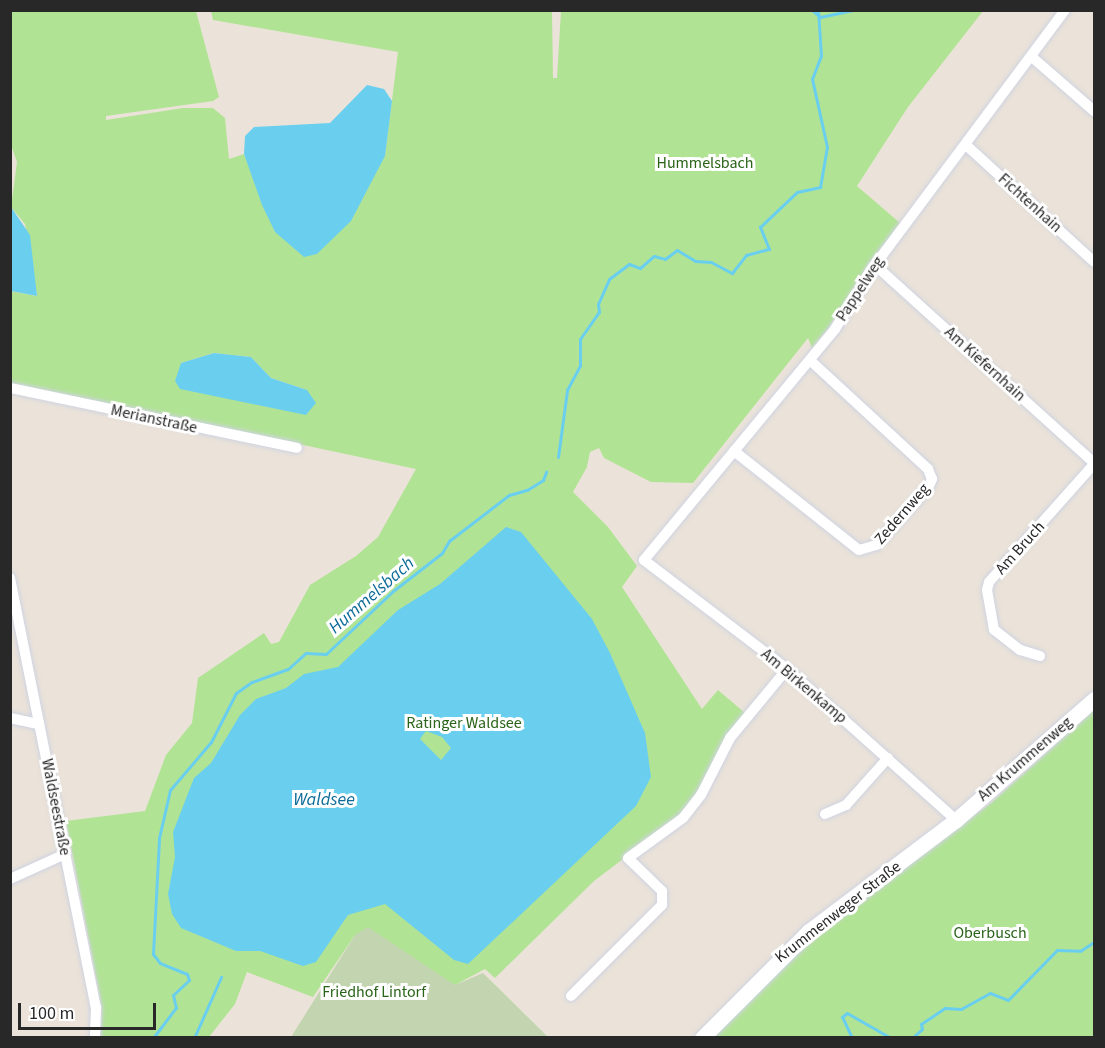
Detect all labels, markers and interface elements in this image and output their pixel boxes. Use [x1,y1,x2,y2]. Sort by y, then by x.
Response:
park label: Hummelsbach [656,153,754,173]
street label: Fichtenhain [994,169,1066,237]
street label: Pappelweg [832,253,888,325]
street label: Am Kiefernhain [941,323,1029,405]
street label: Merianstraße [109,400,199,438]
street label: Zedernweg [870,480,934,548]
street label: Am Bruch [991,517,1049,579]
water label: Hummelsbach [325,553,419,639]
street label: Am Birkenkamp [757,644,851,728]
park label: Ratinger Waldsee [406,713,522,733]
street label: Am Krummenweg [974,713,1076,805]
street label: Waldseestraße [37,757,75,857]
water label: Waldsee [293,789,355,811]
street label: Krummenweger Straße [771,857,905,967]
park label: Oberbusch [953,923,1027,943]
park label: Friedhof Lintorf [322,982,426,1002]
scale bar [21,991,159,1029]
text: 100 m [29,1001,74,1026]

